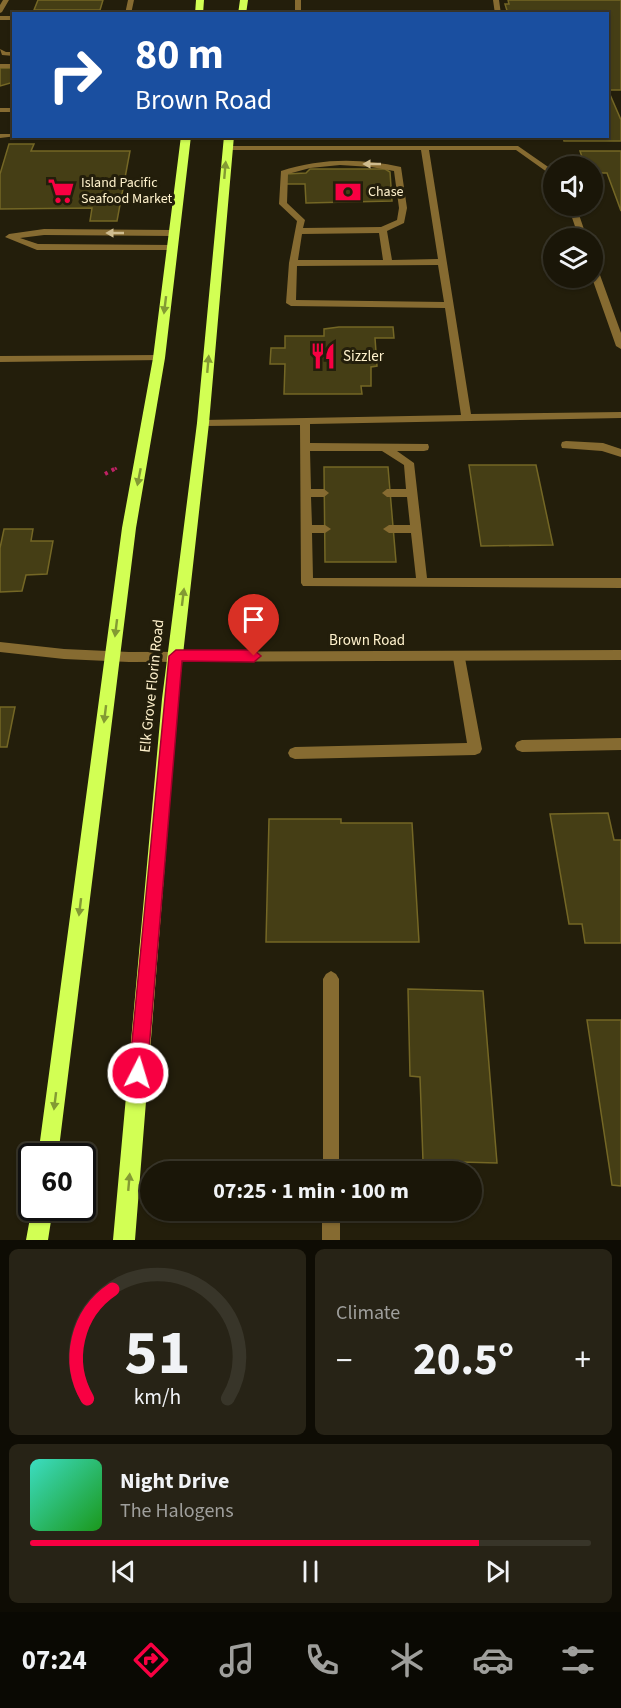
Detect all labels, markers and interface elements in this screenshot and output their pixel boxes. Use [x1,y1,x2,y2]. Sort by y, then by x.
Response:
text: 80 m [135,25,224,85]
icon: right [36,36,114,114]
text: Brown Road [135,81,272,120]
map controls [543,156,603,288]
button: sound [543,156,603,216]
one-way arrow [362,159,381,169]
one-way arrow [221,161,230,180]
place label: Island Pacific Seafood Market [81,173,173,209]
supermarket icon: Island Pacific Seafood Market [46,176,76,206]
bank icon: Chase [333,177,363,207]
place label: Chase [368,182,404,202]
one-way arrow [106,228,125,238]
button: layers [543,228,603,288]
one-way arrow [160,296,170,315]
restaurant icon: Sizzler [308,341,338,371]
place label: Sizzler [343,346,385,367]
one-way arrow [203,355,213,374]
one-way arrow [134,467,143,486]
one-way arrow [178,588,187,607]
pin [228,594,279,656]
icon: arrive [237,603,270,636]
one-way arrow [111,618,120,637]
street label: Elk Grove Florin Road [135,618,169,754]
street label: Brown Road [329,630,405,651]
one-way arrow [100,705,109,724]
one-way arrow [75,898,85,917]
position arrow [106,1041,170,1105]
one-way arrow [51,1091,60,1110]
speed limit sign: 60 [18,1143,96,1221]
one-way arrow [124,1172,134,1191]
text: 07:25 · 1 min · 100 m [213,1175,409,1207]
text: Climate [336,1299,400,1327]
text: 51 [125,1309,190,1398]
text: 20.5° [413,1328,514,1392]
text: − [336,1337,352,1384]
text: + [575,1337,591,1384]
text: km/h [134,1382,181,1413]
text: Night Drive [120,1465,229,1497]
text: The Halogens [120,1497,234,1525]
icon: previous [107,1555,140,1588]
icon: pause [294,1555,327,1588]
icon: next [481,1555,514,1588]
icon: directions [130,1639,172,1681]
icon: music [216,1639,258,1681]
icon: phone [301,1639,343,1681]
icon: climate [386,1639,428,1681]
icon: car [472,1639,514,1681]
icon: filters [557,1639,599,1681]
text: 07:24 [22,1641,87,1680]

